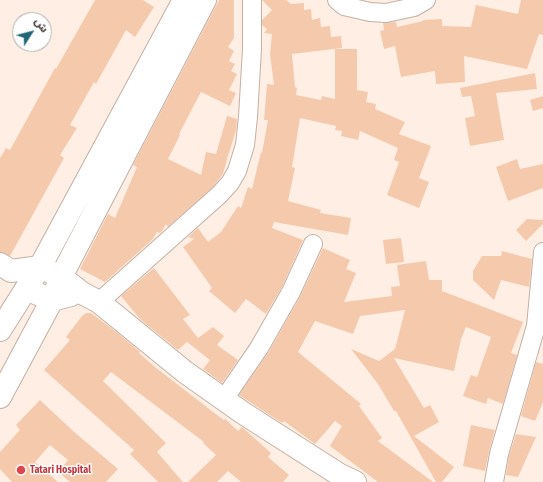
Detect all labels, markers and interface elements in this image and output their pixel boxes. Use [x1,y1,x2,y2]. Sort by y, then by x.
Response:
north arrow [12,12,52,52]
text: ش [32,15,51,35]
marker: Tatari Hospital [15,464,27,476]
place label: Tatari Hospital [30,464,91,476]

